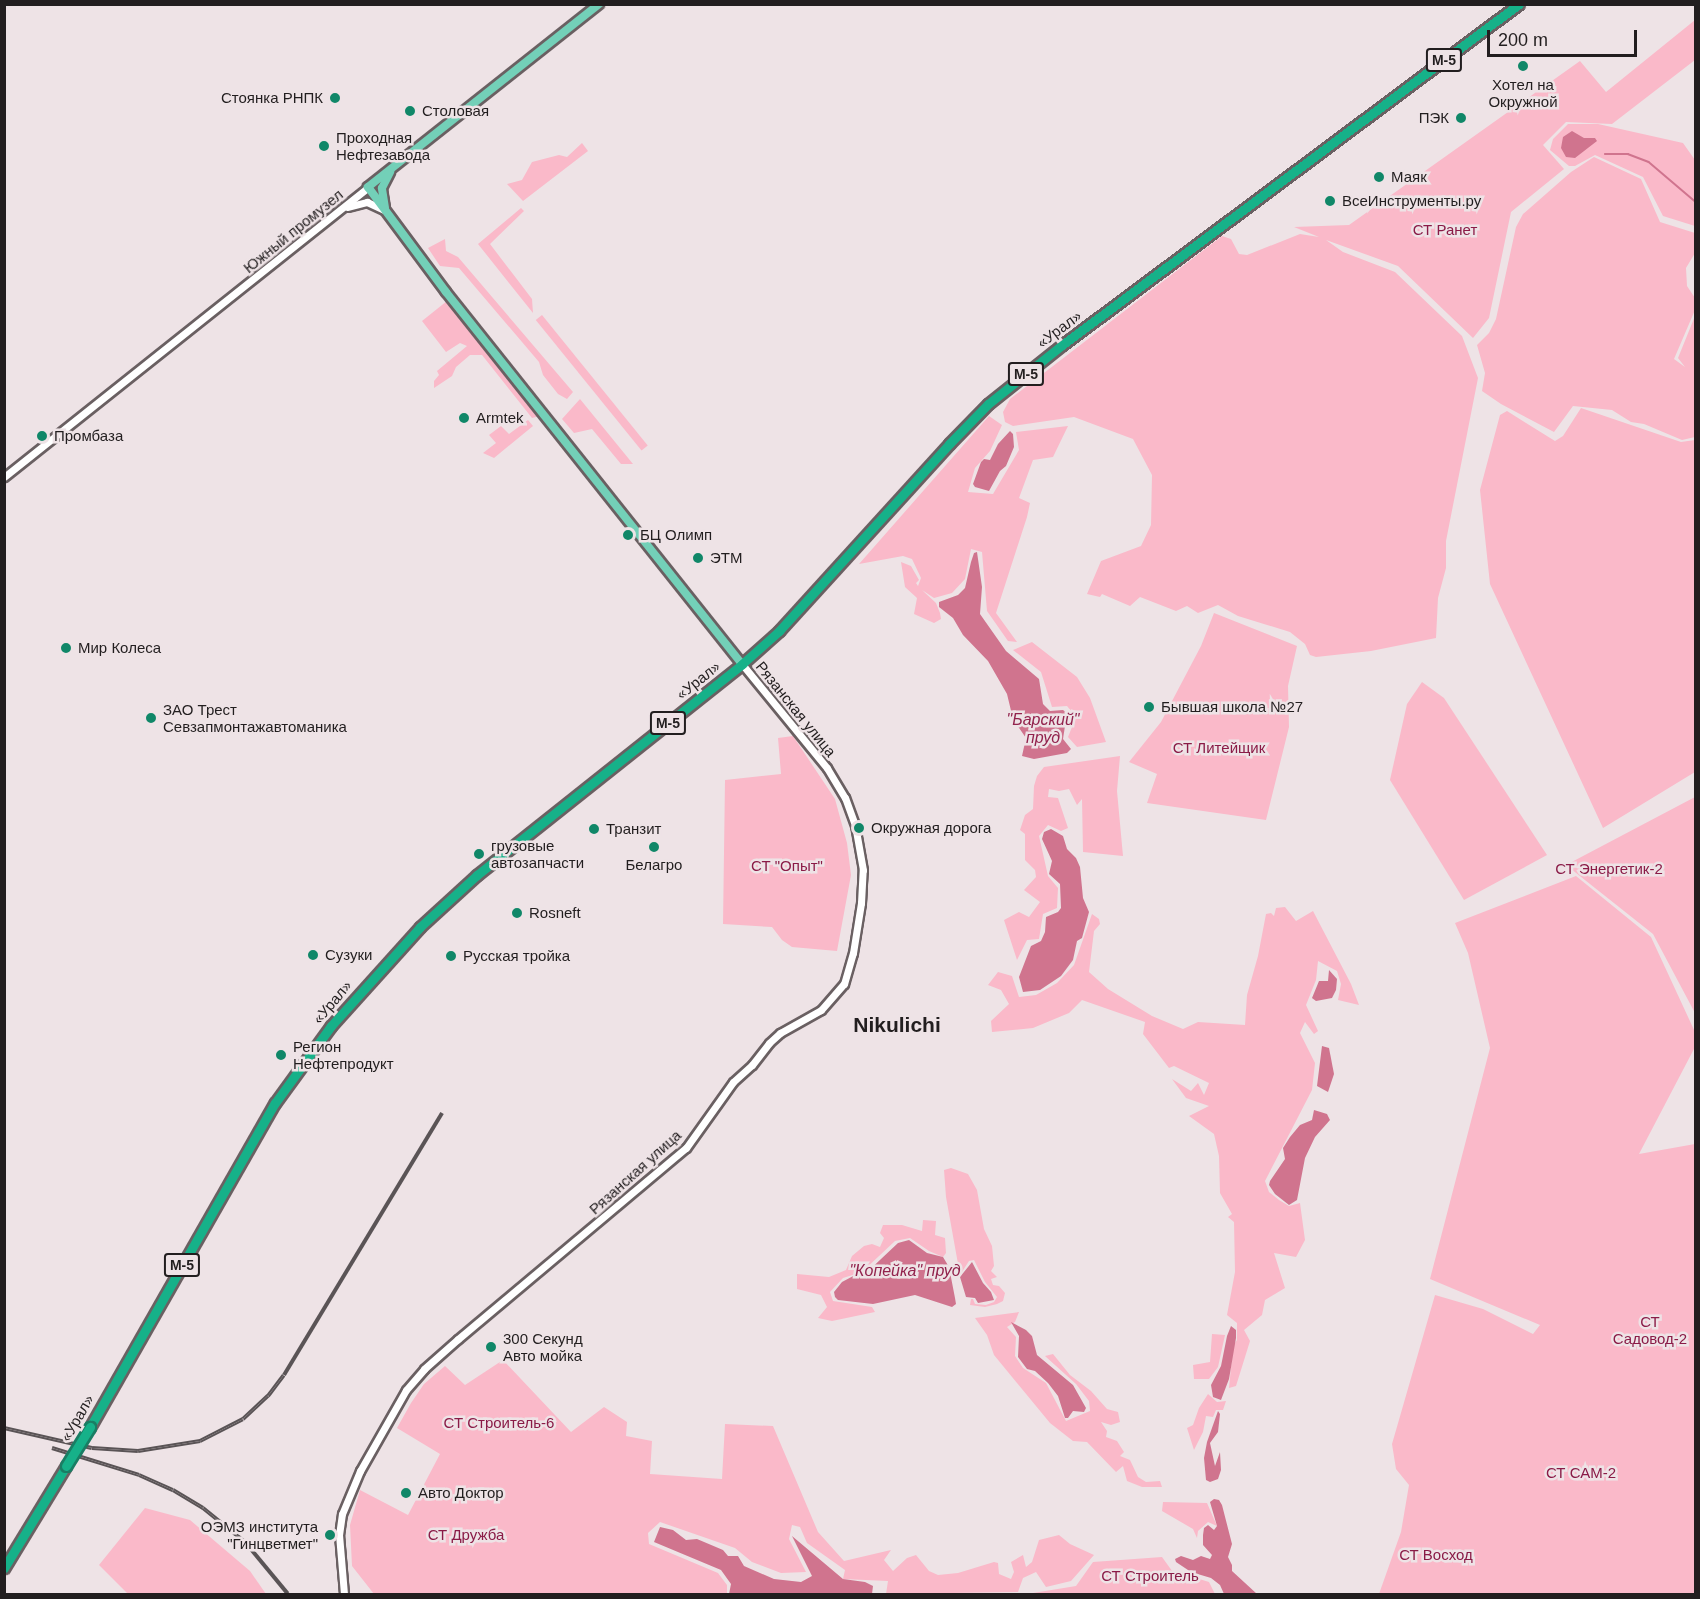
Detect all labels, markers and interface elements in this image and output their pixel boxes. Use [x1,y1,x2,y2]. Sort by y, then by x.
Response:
scale bar [1490,18,1640,56]
text: 200 m [1498,30,1548,50]
road number: М-5 [1424,49,1464,71]
marker: Хотел на Окружной [1516,59,1530,73]
place label: Хотел на Окружной [1488,75,1558,110]
place label: Стоянка РНПК [221,89,323,107]
marker: Стоянка РНПК [328,91,342,105]
place label: Столовая [422,102,489,120]
marker: Столовая [403,104,417,118]
place label: ПЭК [1419,109,1449,127]
marker: ПЭК [1454,111,1468,125]
place label: Проходная Нефтезавода [336,128,430,163]
marker: Проходная Нефтезавода [317,139,331,153]
place label: Маяк [1391,168,1427,186]
marker: Маяк [1372,170,1386,184]
street label: Южный промузел [240,185,346,277]
place label: ВсеИнструменты.ру [1342,192,1481,210]
marker: ВсеИнструменты.ру [1323,194,1337,208]
park label: СТ Ранет [1413,221,1477,239]
street label: «Урал» [1033,306,1085,352]
road number: М-5 [1006,363,1046,385]
place label: Armtek [476,409,524,427]
marker: Armtek [457,411,471,425]
place label: Промбаза [54,427,123,445]
marker: Промбаза [35,429,49,443]
place label: БЦ Олимп [640,526,712,544]
marker: БЦ Олимп [621,528,635,542]
place label: ЭТМ [710,549,742,567]
marker: ЭТМ [691,551,705,565]
place label: Мир Колеса [78,639,161,657]
marker: Мир Колеса [59,641,73,655]
street label: «Урал» [673,657,723,703]
street label: Рязанская улица [752,658,840,760]
place label: Бывшая школа №27 [1161,698,1303,716]
place label: ЗАО Трест Севзапмонтажавтоманика [163,700,347,735]
marker: Бывшая школа №27 [1142,700,1156,714]
water label: "Барский" пруд [1007,710,1079,748]
marker: ЗАО Трест Севзапмонтажавтоманика [144,711,158,725]
road number: М-5 [648,712,688,734]
park label: СТ Литейщик [1173,739,1265,757]
place label: Окружная дорога [871,819,991,837]
place label: Транзит [606,820,661,838]
marker: Окружная дорога [852,821,866,835]
marker: Транзит [587,822,601,836]
place label: грузовые автозапчасти [491,836,584,871]
marker: Белагро [647,840,661,854]
marker: грузовые автозапчасти [472,847,486,861]
place label: Белагро [626,856,682,874]
park label: СТ "Опыт" [751,857,823,875]
park label: СТ Энергетик-2 [1555,860,1663,878]
place label: Rosneft [529,904,581,922]
marker: Rosneft [510,906,524,920]
place label: Сузуки [325,946,372,964]
place label: Русская тройка [463,947,570,965]
marker: Сузуки [306,948,320,962]
marker: Русская тройка [444,949,458,963]
street label: «Урал» [309,977,355,1027]
district label: Nikulichi [853,1012,941,1038]
place label: Регион Нефтепродукт [293,1037,394,1072]
marker: Регион Нефтепродукт [274,1048,288,1062]
street label: Рязанская улица [585,1126,685,1218]
road number: М-5 [162,1254,201,1276]
water label: "Копейка" пруд [849,1261,961,1281]
park label: СТ Садовод-2 [1613,1312,1687,1347]
place label: 300 Секунд Авто мойка [503,1329,583,1364]
marker: 300 Секунд Авто мойка [484,1340,498,1354]
street label: «Урал» [56,1391,98,1445]
park label: СТ Строитель-6 [444,1414,554,1432]
park label: СТ САМ-2 [1546,1464,1616,1482]
place label: Авто Доктор [418,1484,504,1502]
marker: Авто Доктор [399,1486,413,1500]
place label: ОЭМЗ института "Гинцветмет" [201,1517,318,1552]
park label: СТ Дружба [428,1526,504,1544]
marker: ОЭМЗ института "Гинцветмет" [323,1528,337,1542]
park label: СТ Восход [1399,1546,1473,1564]
park label: СТ Строитель [1101,1567,1199,1585]

